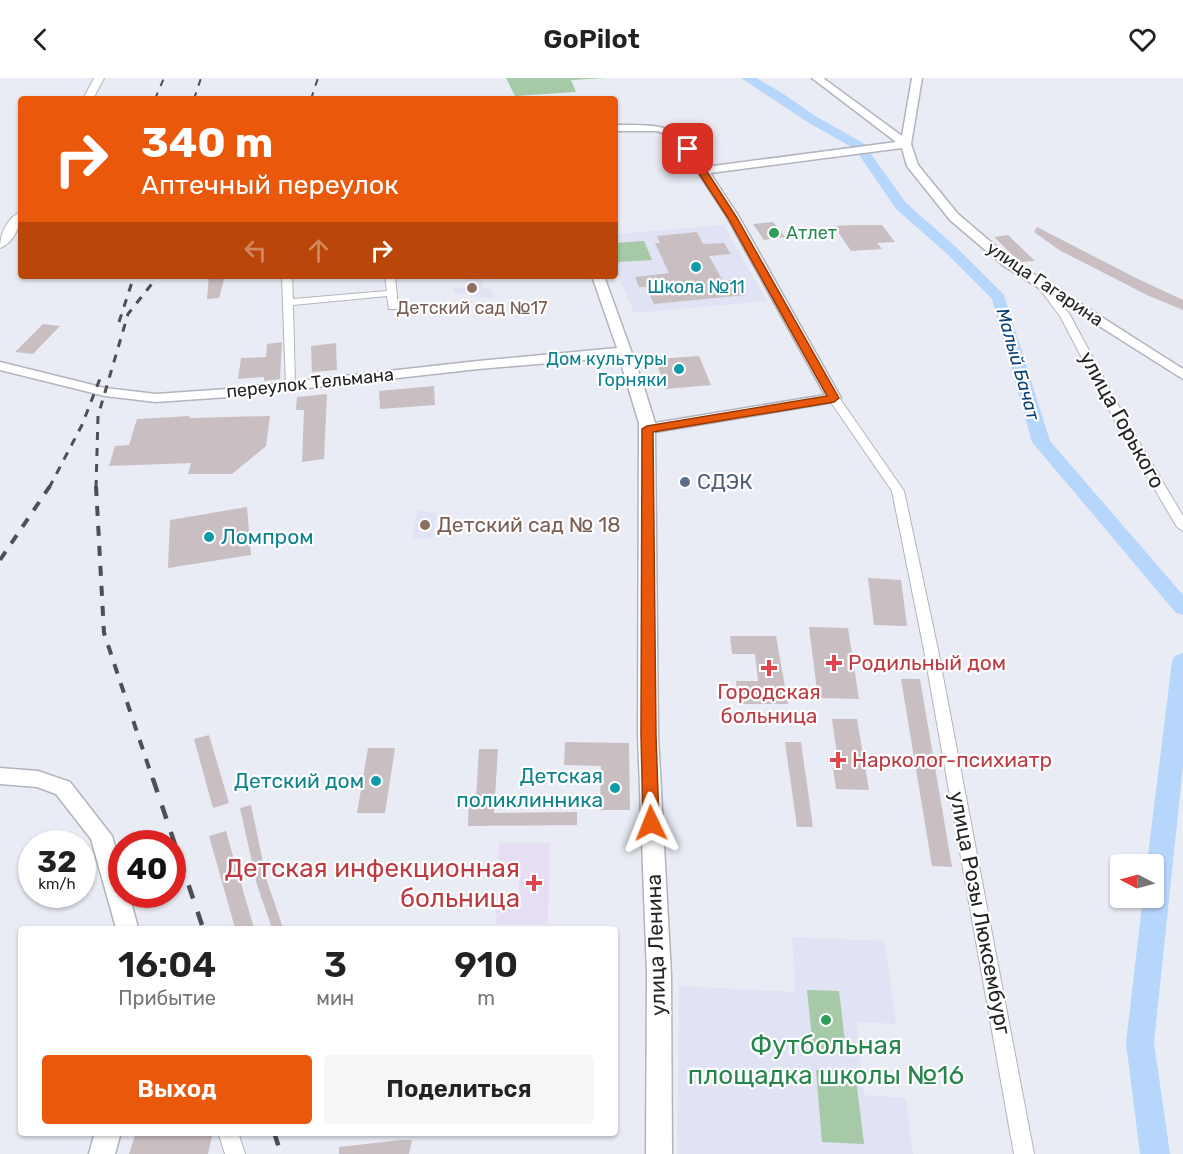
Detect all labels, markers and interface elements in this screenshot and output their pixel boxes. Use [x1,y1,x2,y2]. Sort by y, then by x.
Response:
icon: back [24,23,57,56]
text: GoPilot [543,23,640,55]
icon: heart [1126,23,1159,56]
text: 340 m [141,118,273,168]
icon: right [42,120,120,198]
pin [662,123,713,174]
icon: arrive [671,132,704,165]
text: Аптечный переулок [141,169,399,201]
place label: Атлет [786,222,837,244]
marker: Атлет [767,226,781,240]
icon: left [239,234,272,267]
icon: ahead [302,234,335,267]
icon: right [365,234,398,267]
street label: улица Гагарина [983,237,1107,331]
marker: Школа №11 [689,260,703,274]
place label: Школа №11 [647,276,745,298]
marker: Детский сад №17 [465,281,479,295]
place label: Детский сад №17 [397,297,547,319]
water label: Малый Бачат [992,306,1045,423]
street label: улица Горького [1074,347,1170,493]
place label: Дом культуры Горняки [546,348,667,391]
marker: Дом культуры Горняки [672,362,686,376]
street label: переулок Тельмана [225,363,395,403]
place label: СДЭК [697,469,753,494]
marker: СДЭК [678,475,692,489]
place label: Детский сад № 18 [437,512,621,537]
marker: Детский сад № 18 [418,518,432,532]
place label: Ломпром [221,524,314,549]
marker: Ломпром [202,530,216,544]
place label: Родильный дом [848,650,1006,675]
marker: Родильный дом [825,654,843,672]
marker: Городская больница [760,659,778,677]
place label: Городская больница [717,679,821,728]
place label: Нарколог-психиатр [852,747,1052,772]
marker: Нарколог-психиатр [829,751,847,769]
place label: Детская поликлинника [456,763,603,812]
place label: Детский дом [234,768,364,793]
marker: Детский дом [369,774,383,788]
marker: Детская поликлинника [608,781,622,795]
street label: улица Розы Люксембург [945,789,1016,1037]
position arrow [619,791,683,855]
speed limit sign: 40 [108,830,186,908]
text: 32 [37,844,77,880]
place label: Детская инфекционная больница [225,853,520,914]
north arrow [1110,854,1164,908]
map controls [1110,854,1164,908]
marker: Детская инфекционная больница [525,874,543,892]
street label: улица Ленина [641,874,670,1016]
text: km/h [38,875,76,893]
text: 16:04 [118,943,216,986]
text: 3 [324,943,347,986]
text: 910 [454,943,518,986]
text: Прибытие [118,986,216,1010]
text: мин [316,986,354,1010]
text: m [477,986,495,1010]
marker: Футбольная площадка школы №16 [819,1013,833,1027]
place label: Футбольная площадка школы №16 [688,1030,964,1091]
button: Выход [42,1055,312,1124]
button: Поделиться [324,1055,594,1124]

